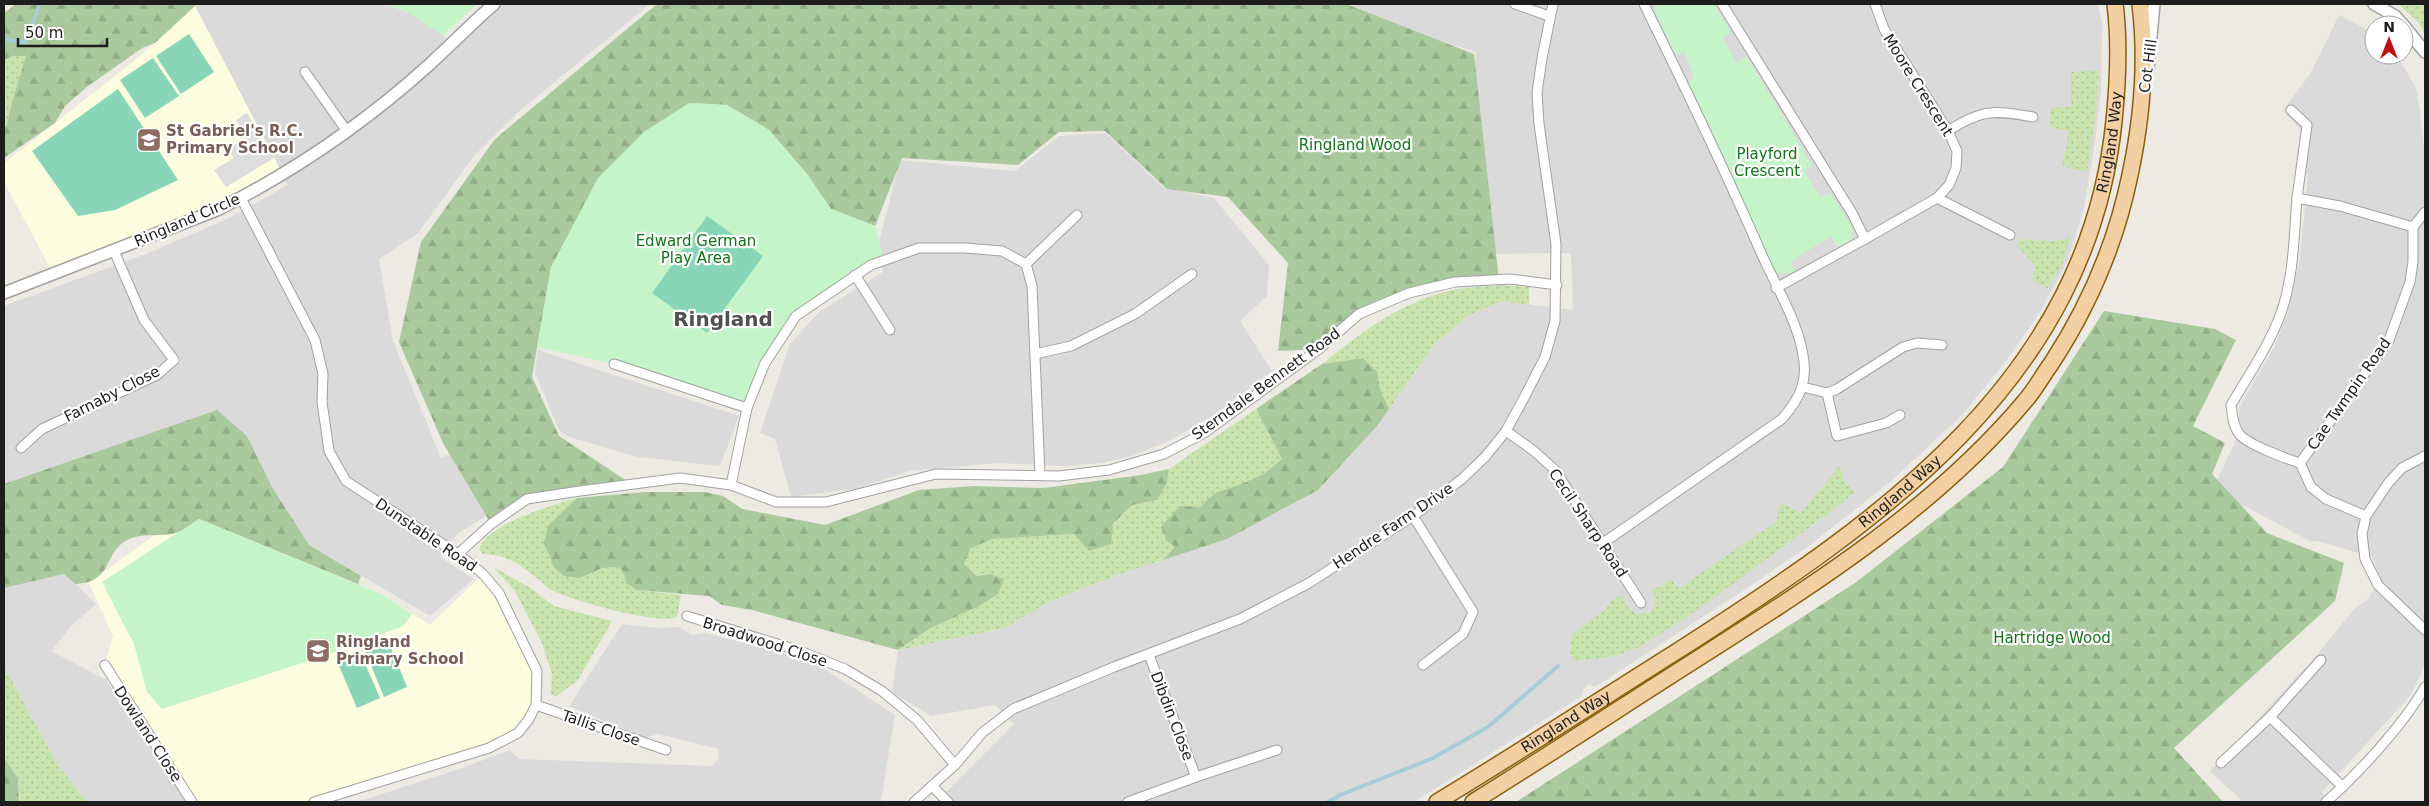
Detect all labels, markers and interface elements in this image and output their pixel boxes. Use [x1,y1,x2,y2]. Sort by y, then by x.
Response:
scale bar [18,15,106,47]
north arrow [2364,15,2414,65]
text: N [2383,19,2395,35]
text: 50 m [25,24,63,42]
street label: Moore Crescent [1879,30,1957,140]
street label: Cot Hill [2135,38,2161,94]
street label: Ringland Way [2093,90,2126,195]
place label: St Gabriel's R.C. Primary School [166,122,303,157]
school or university icon: St Gabriel's R.C. Primary School [136,127,162,153]
park label: Ringland Wood [1299,136,1411,154]
park label: Playford Crescent [1734,145,1800,180]
street label: Ringland Circle [132,190,242,250]
park label: Edward German Play Area [636,232,756,267]
district label: Ringland [673,307,773,331]
street label: Sterndale Bennett Road [1188,324,1344,444]
street label: Cae Twmpin Road [2304,334,2394,454]
street label: Farnaby Close [61,362,163,426]
street label: Ringland Way [1855,451,1945,532]
street label: Cecil Sharp Road [1545,465,1631,581]
street label: Hendre Farm Drive [1329,479,1457,573]
street label: Dunstable Road [372,494,480,576]
street label: Broadwood Close [700,613,830,671]
park label: Hartridge Wood [1993,629,2111,647]
place label: Ringland Primary School [336,633,464,668]
school or university icon: Ringland Primary School [305,638,331,664]
street label: Dibdin Close [1147,669,1197,763]
street label: Dowland Close [110,683,186,785]
street label: Ringland Way [1518,686,1614,757]
street label: Tallis Close [558,706,643,750]

